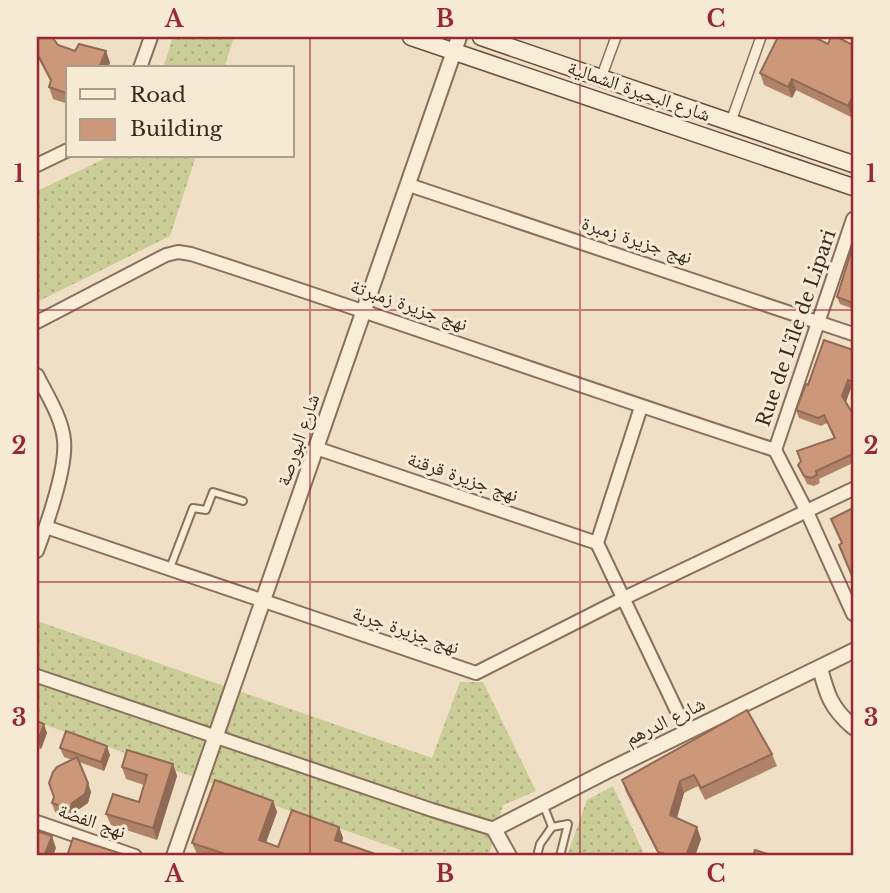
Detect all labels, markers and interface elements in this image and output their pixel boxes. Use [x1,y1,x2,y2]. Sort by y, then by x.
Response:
text: A [164,5,185,33]
text: B [436,5,454,33]
text: C [707,5,725,33]
street label: شارع البحيرة الشمالية [565,56,713,126]
legend [66,66,294,158]
text: Road [130,82,186,108]
text: Building [130,116,223,142]
text: 1 [14,160,24,188]
text: 1 [866,160,876,188]
street label: نهج جزيرة زمبرة [579,211,695,270]
street label: Rue de L'île de Lipari [751,226,841,429]
street label: نهج جزيرة زمبرتة [347,274,470,337]
street label: شارع البورصة [272,391,324,489]
text: 2 [12,432,26,460]
text: 2 [864,432,878,460]
street label: نهج جزيرة قرقنة [404,447,521,508]
street label: نهج جزيرة جربة [349,601,462,660]
street label: شارع الدرهم [621,692,709,751]
text: 3 [12,704,26,732]
text: 3 [864,704,878,732]
street label: نهج الفضة [55,799,129,844]
text: A [164,860,185,888]
text: B [436,860,454,888]
text: C [707,860,725,888]

